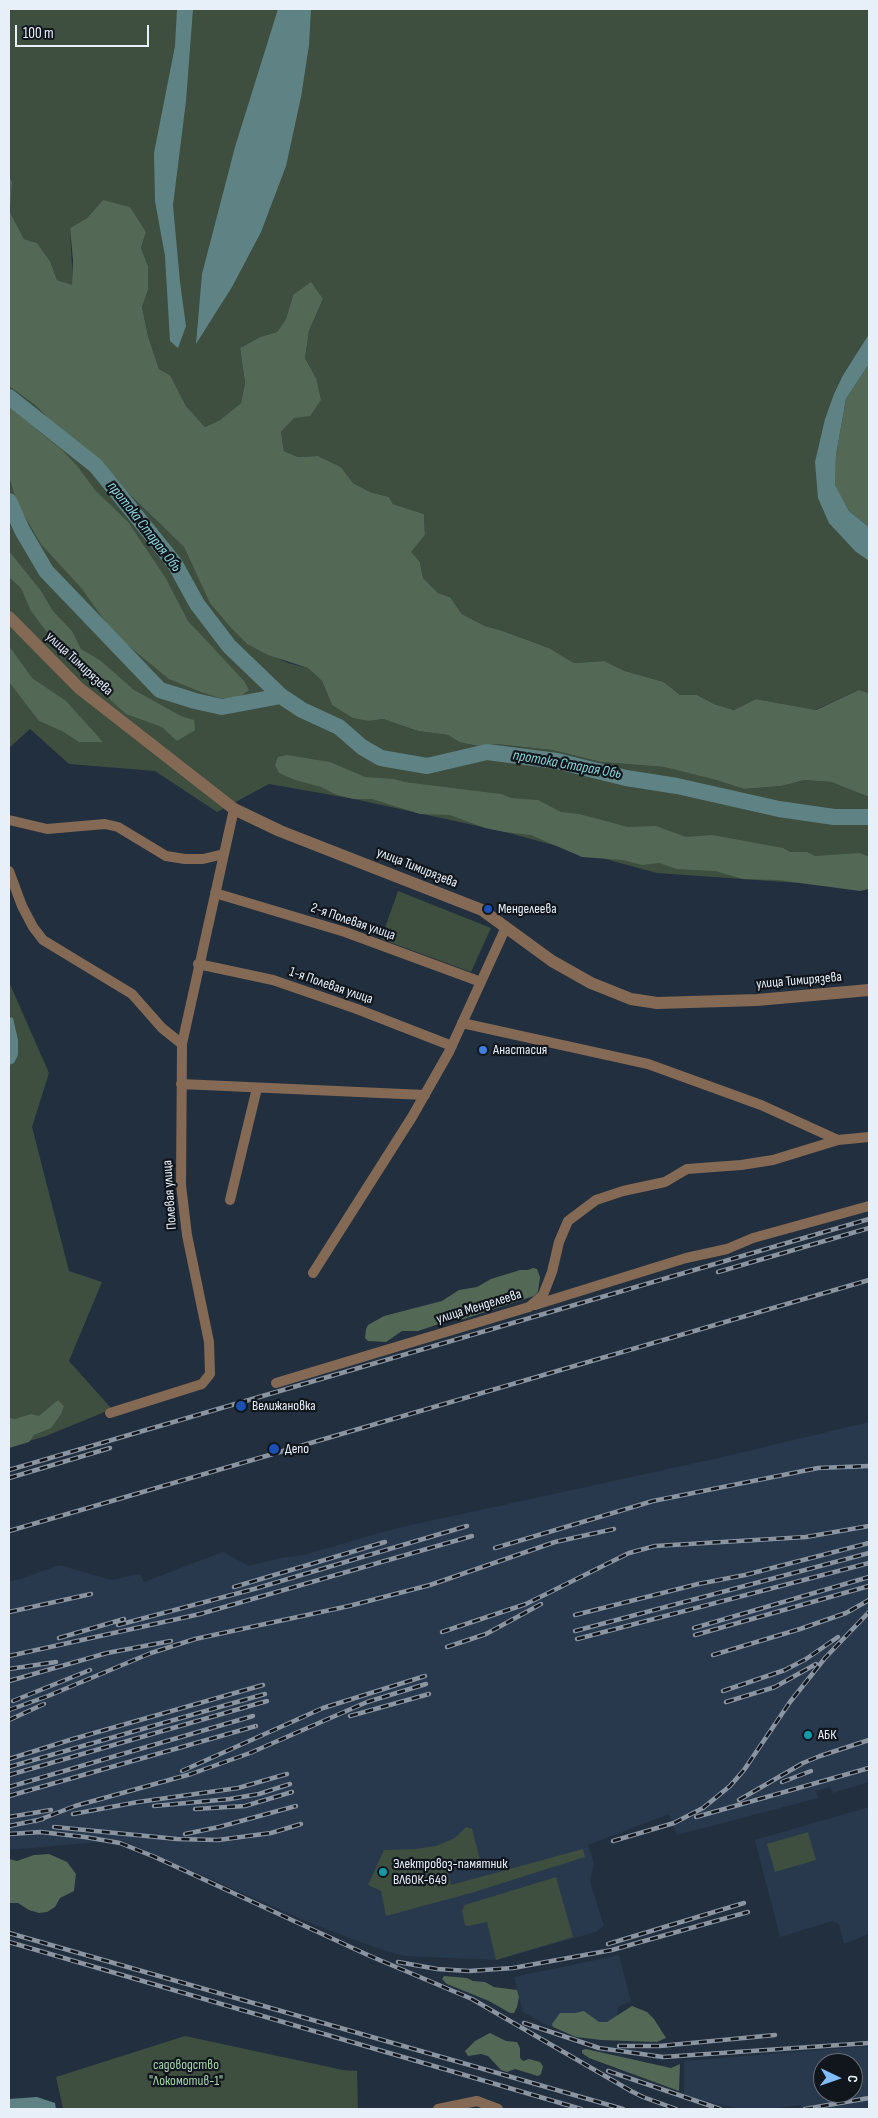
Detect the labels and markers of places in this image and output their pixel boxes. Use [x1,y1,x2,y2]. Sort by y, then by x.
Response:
place label: Менделеева [498,901,557,917]
marker: Менделеева [482,903,494,915]
place label: Анастасия [493,1042,547,1058]
marker: Анастасия [477,1044,489,1056]
place label: Велижановка [252,1398,316,1414]
marker: Велижановка [234,1399,248,1413]
place label: Депо [285,1441,309,1457]
marker: Депо [267,1442,281,1456]
place label: АБК [818,1727,836,1743]
marker: АБК [802,1729,814,1741]
place label: Электровоз-памятник ВЛ60К-649 [393,1856,507,1888]
marker: Электровоз-памятник ВЛ60К-649 [377,1866,389,1878]

